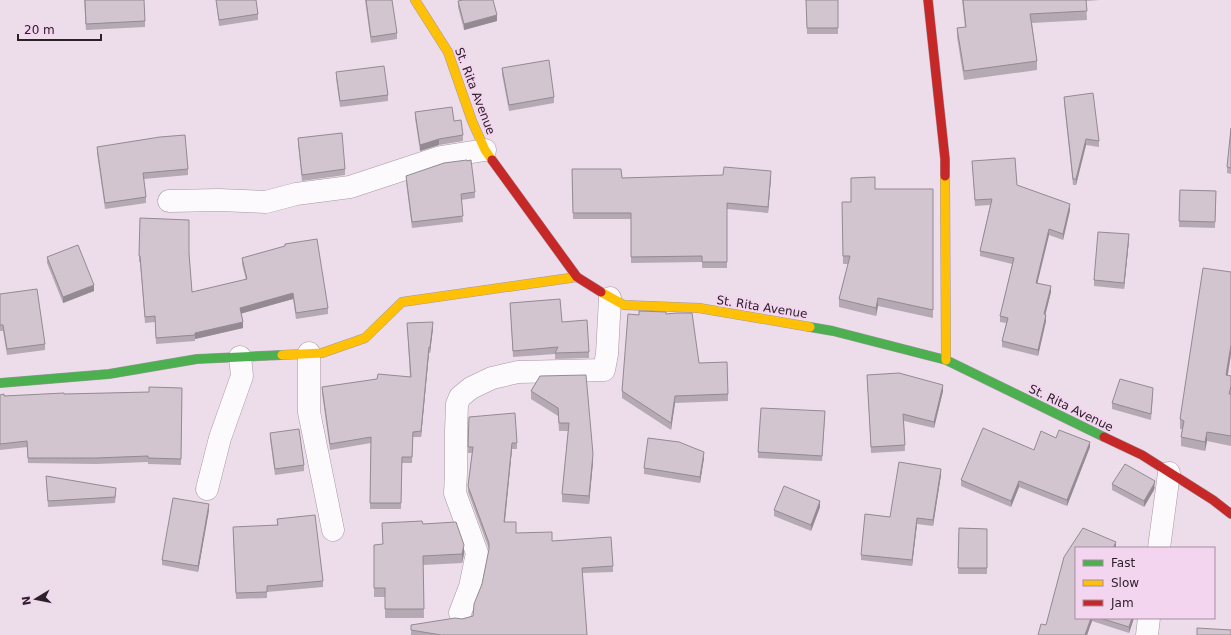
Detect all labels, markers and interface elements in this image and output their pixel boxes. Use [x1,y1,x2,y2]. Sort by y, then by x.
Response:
scale bar [18,16,101,42]
text: 20 m [24,23,55,37]
street label: St. Rita Avenue [452,46,498,136]
street label: St. Rita Avenue [715,293,809,321]
street label: St. Rita Avenue [1027,382,1115,434]
legend [1075,547,1215,619]
text: Fast [1111,556,1135,570]
text: Slow [1111,576,1139,590]
north arrow [16,579,56,619]
text: N [19,595,34,606]
text: Jam [1110,596,1134,610]

